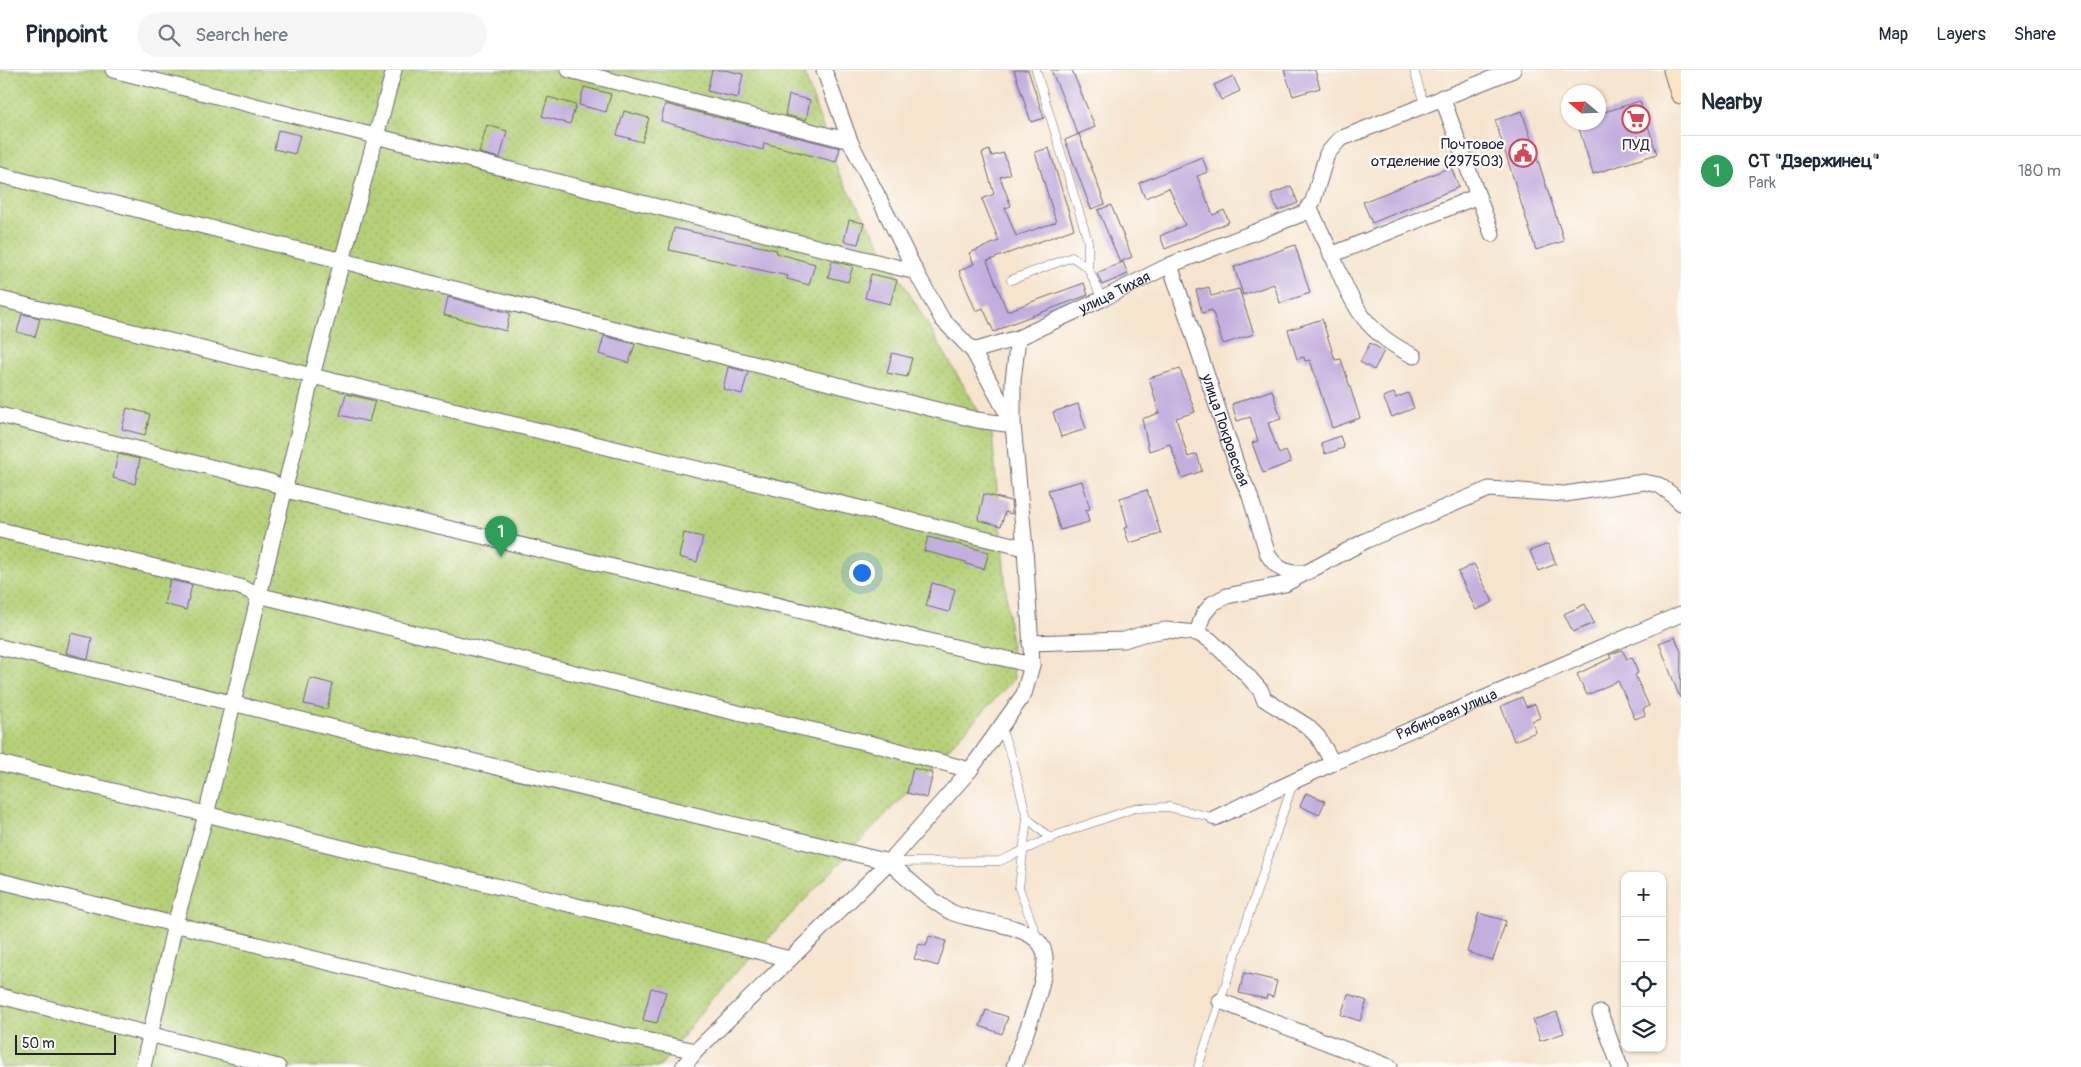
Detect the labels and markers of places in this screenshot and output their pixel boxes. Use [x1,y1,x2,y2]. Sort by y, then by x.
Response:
supermarket icon: ПУД [1621,104,1651,134]
place label: Почтовое отделение (297503) [1371,135,1505,171]
place label: ПУД [1622,136,1650,155]
public building icon: Почтовое отделение (297503) [1508,138,1538,168]
pin: 1 [485,516,517,557]

